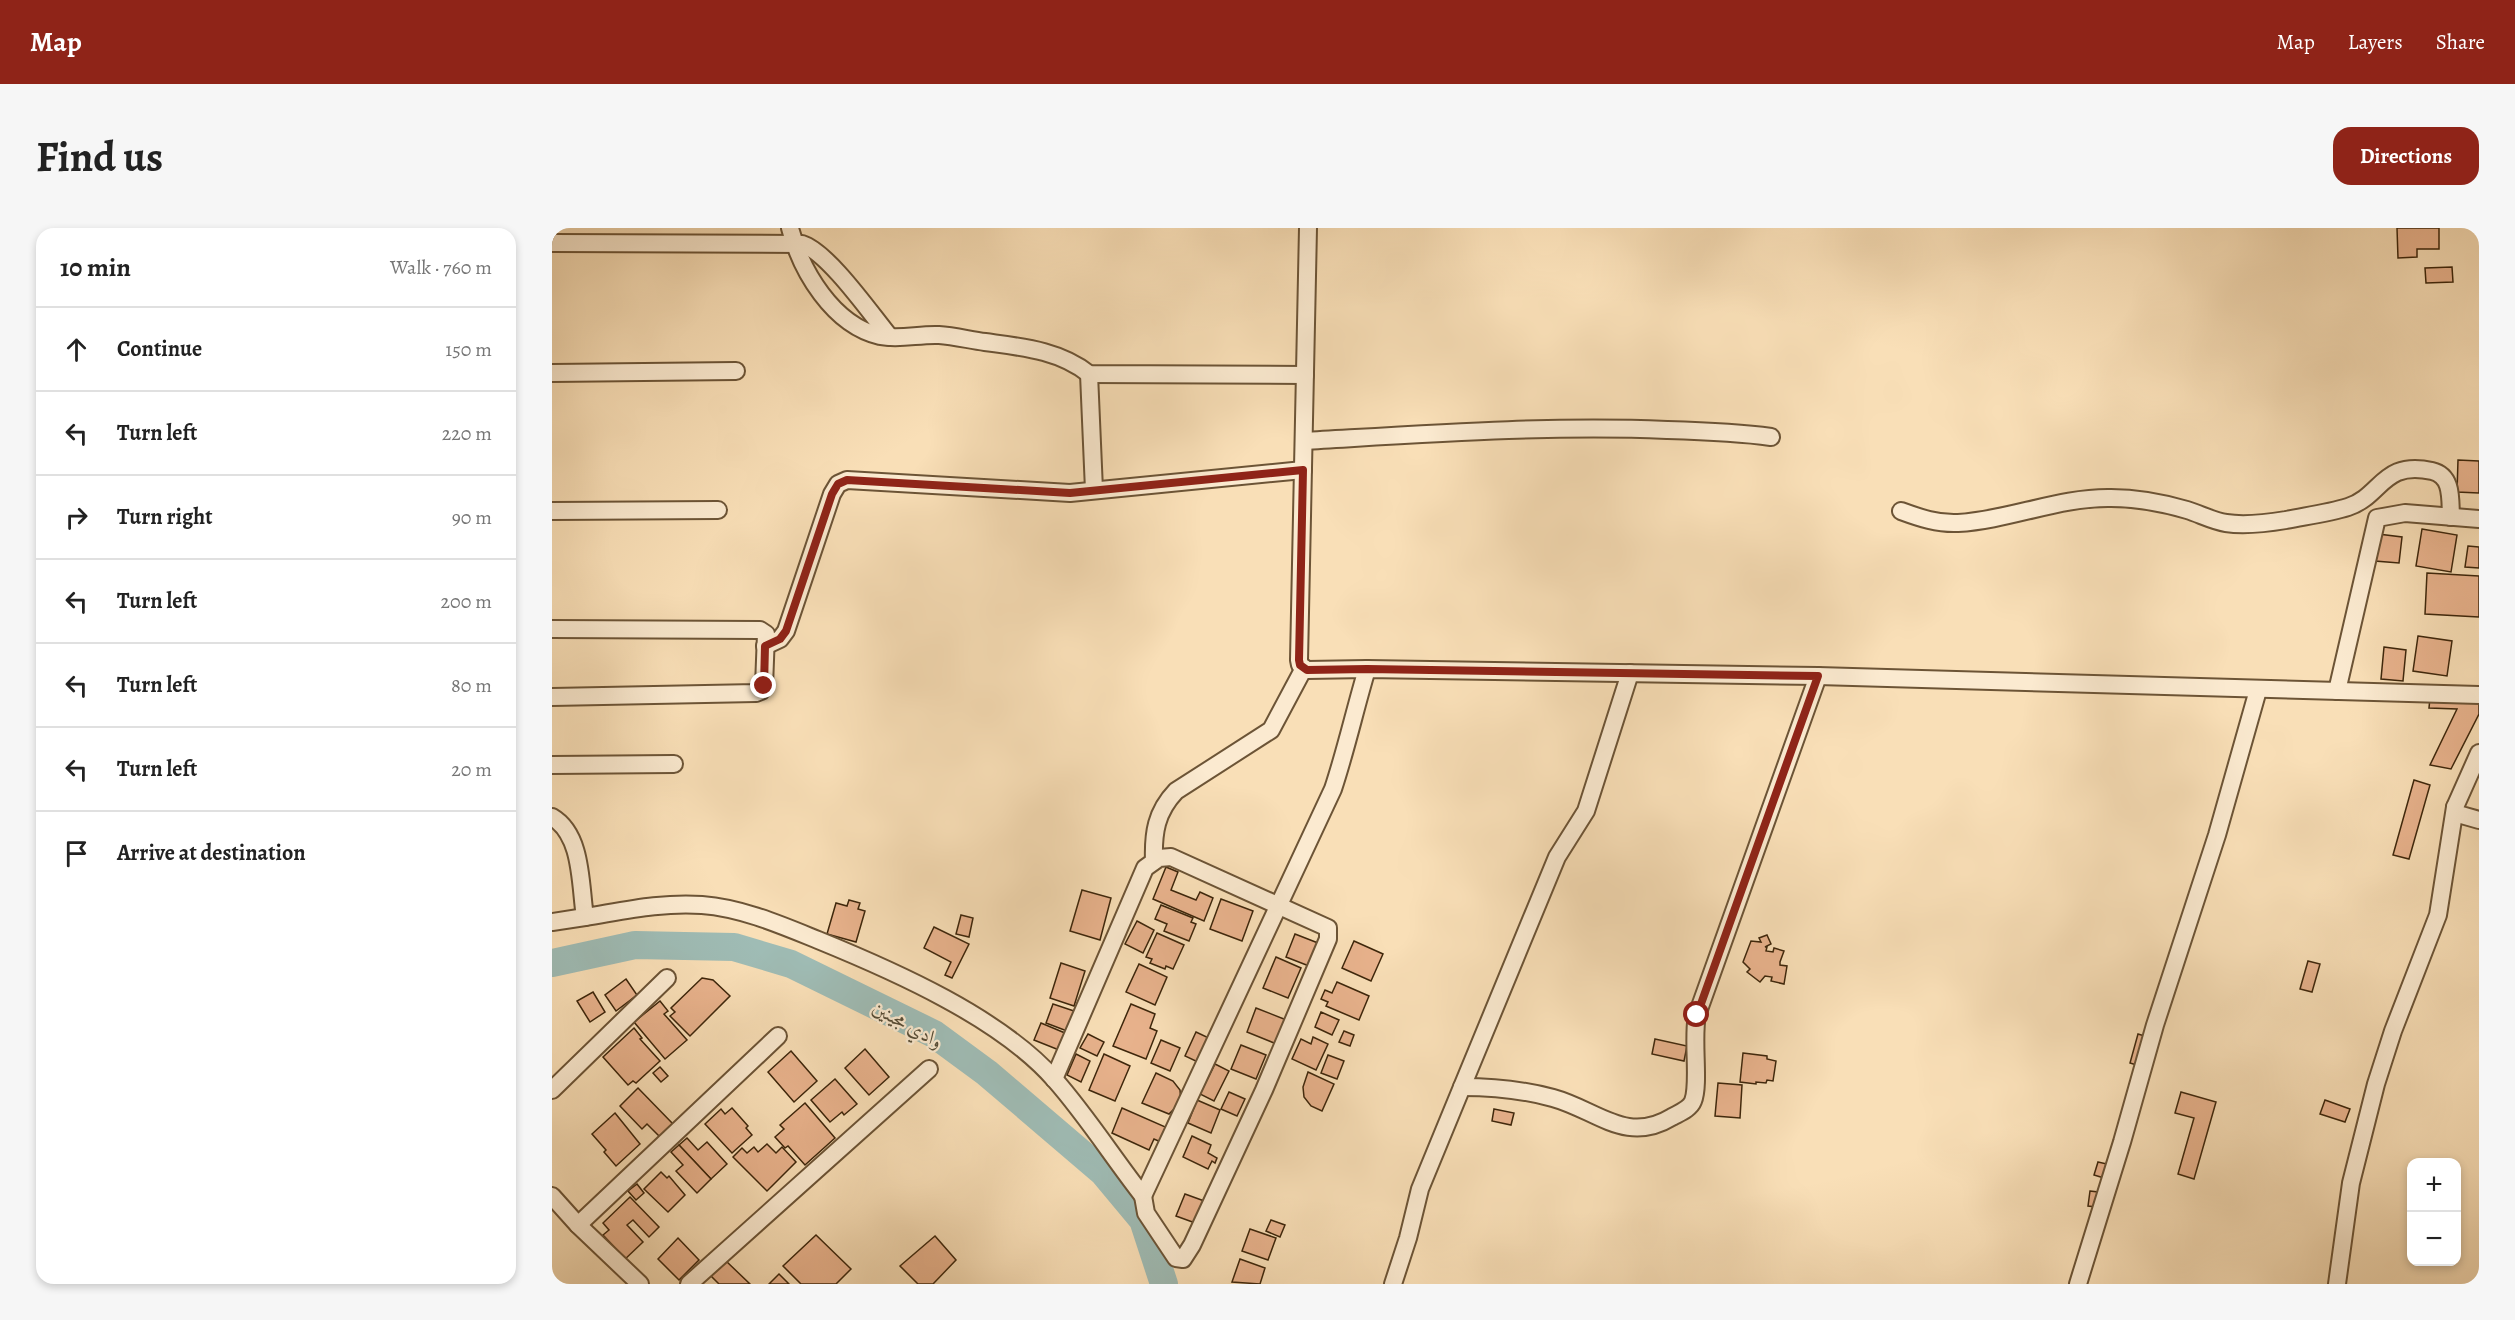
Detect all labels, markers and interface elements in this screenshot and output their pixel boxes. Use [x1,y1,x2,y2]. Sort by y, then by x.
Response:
text: Map [30,23,82,61]
text: Map [2276,28,2315,56]
text: Layers [2348,28,2403,56]
text: Share [2436,28,2485,56]
button: Directions [2333,127,2479,185]
text: Find us [36,128,163,185]
text: 10 min [60,250,131,285]
text: Walk · 760 m [390,254,492,281]
icon: ahead [60,333,93,366]
text: Continue [117,334,202,364]
text: 150 m [445,336,492,363]
icon: left [60,417,93,450]
text: Turn left [117,418,197,448]
text: 220 m [442,420,492,447]
icon: right [60,501,93,534]
text: Turn right [117,502,213,532]
text: 90 m [452,504,492,531]
icon: left [60,585,93,618]
text: Turn left [117,586,197,616]
text: 200 m [441,588,492,615]
icon: left [60,669,93,702]
text: Turn left [117,670,197,700]
text: 80 m [451,672,492,699]
route end [750,672,776,698]
icon: left [60,753,93,786]
text: Turn left [117,754,197,784]
text: 20 m [451,756,492,783]
icon: arrive [60,837,93,870]
text: Arrive at destination [117,838,306,868]
water label: وادي مجينين [867,994,948,1057]
route start [1683,1001,1709,1027]
map controls [2407,1158,2461,1266]
button: + [2407,1158,2461,1212]
button: − [2407,1212,2461,1266]

